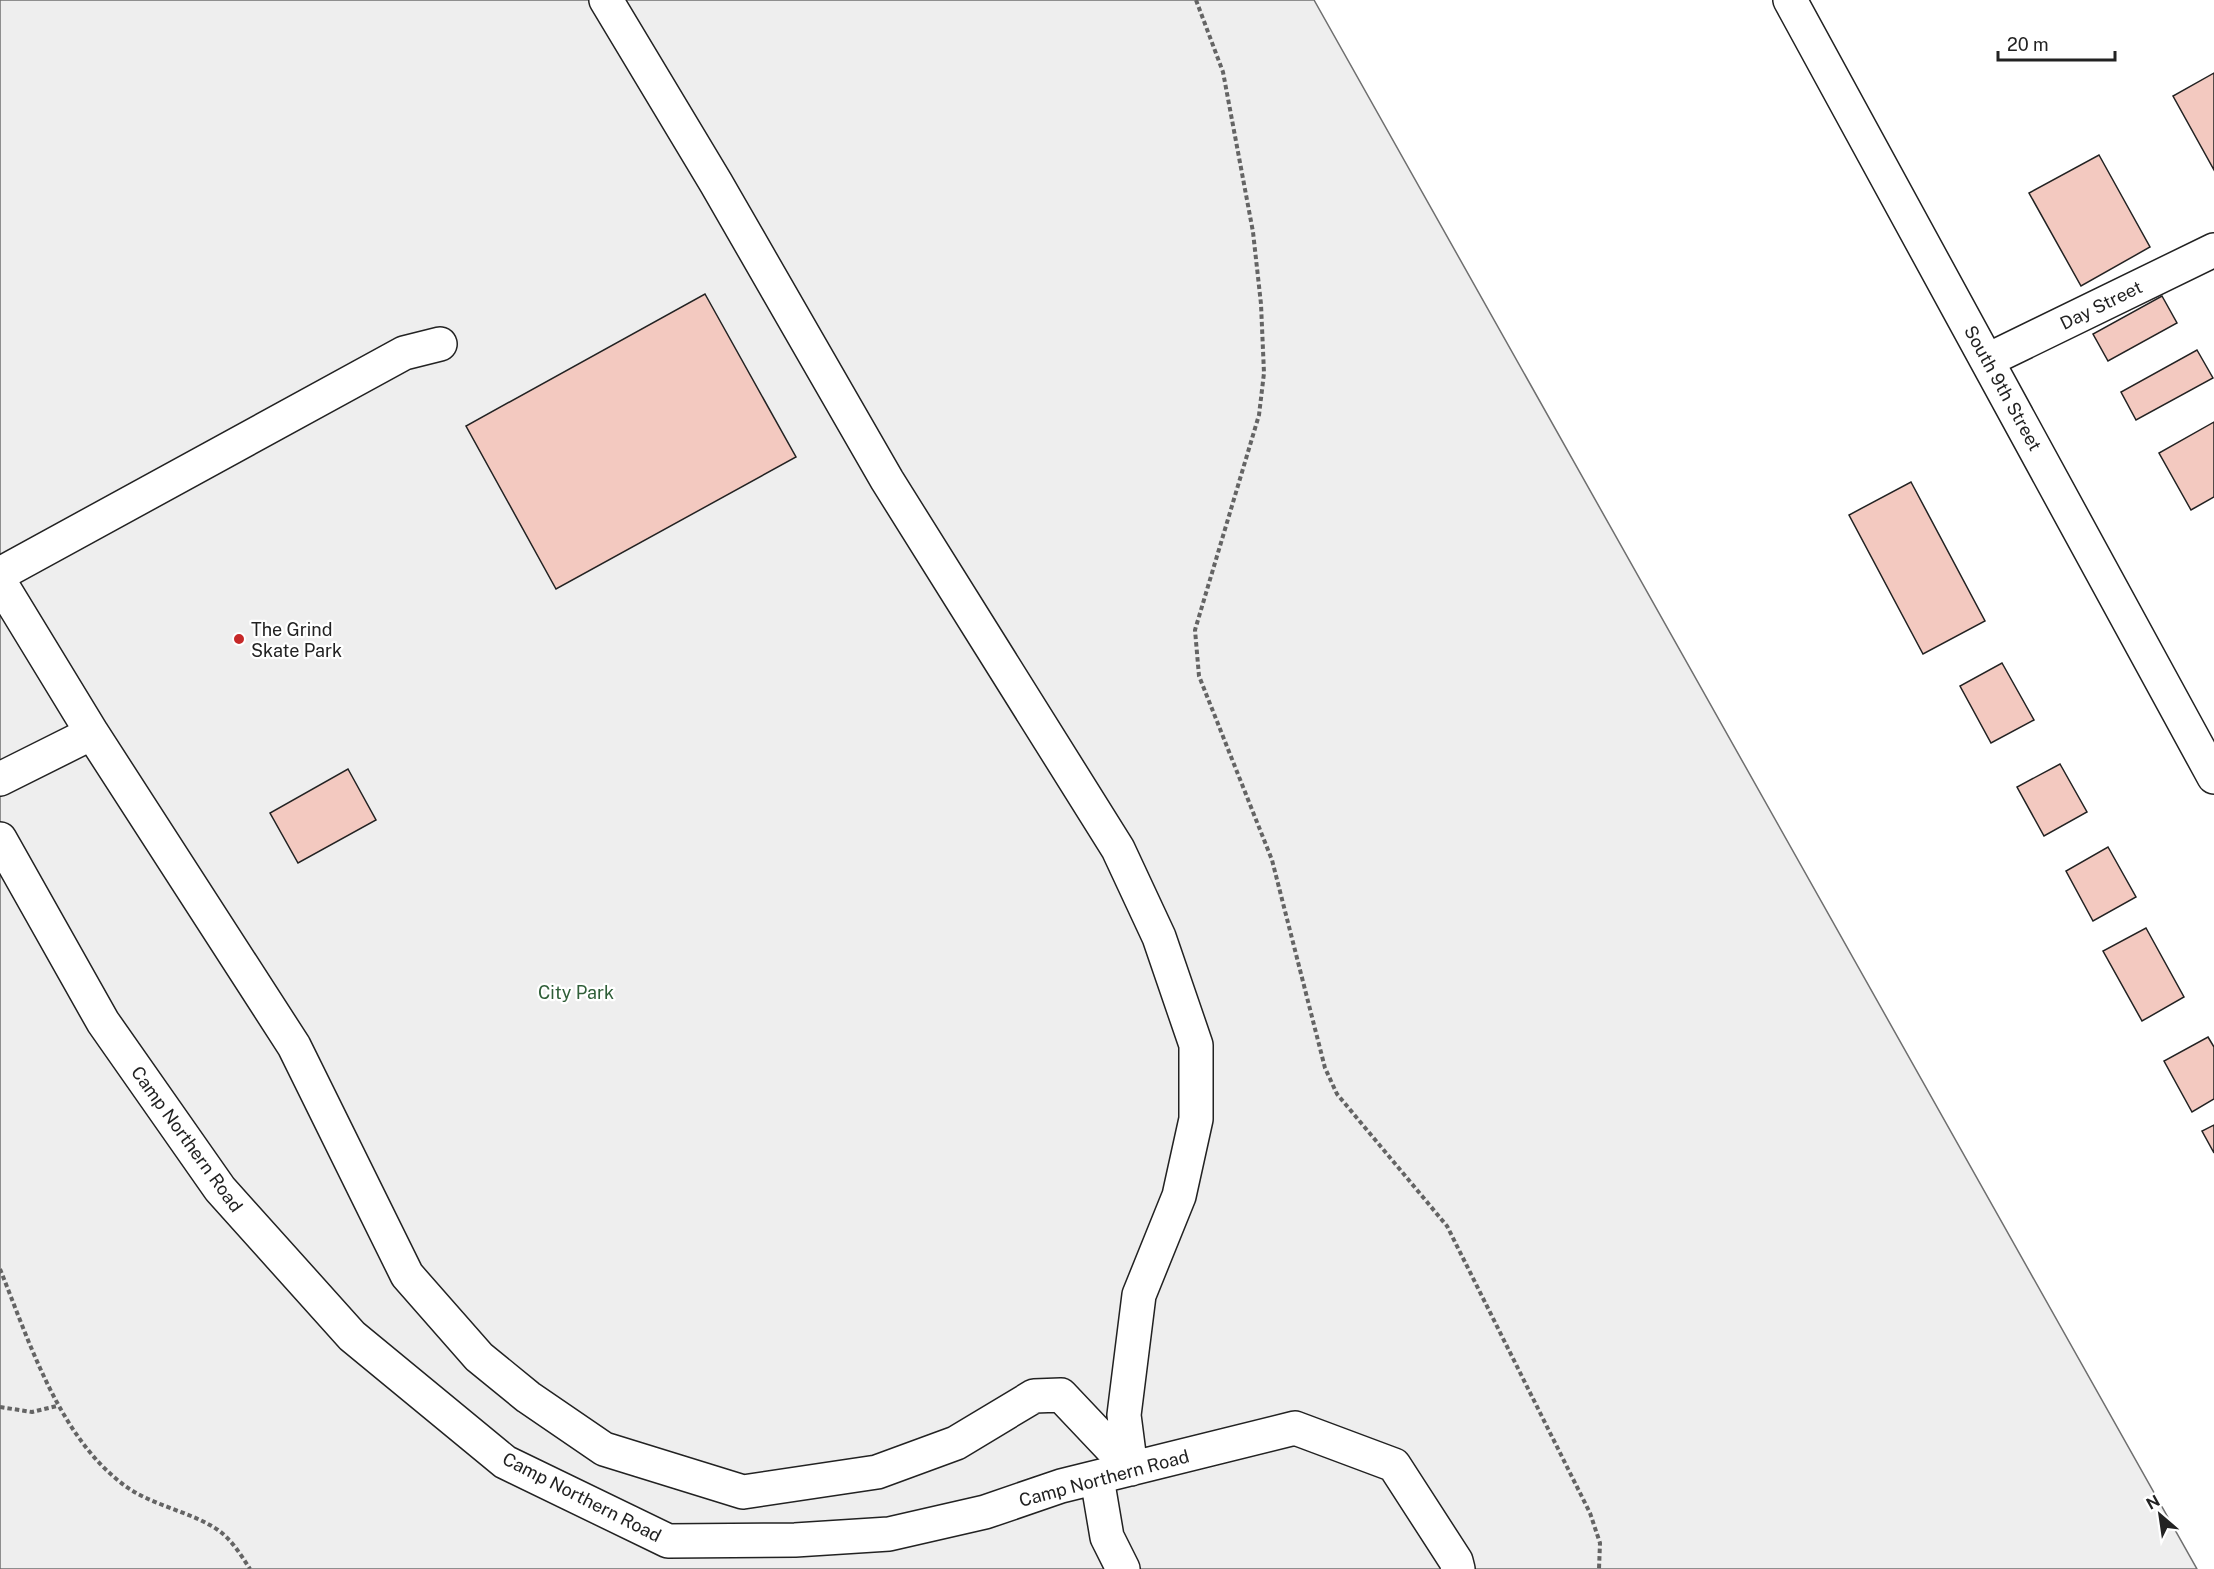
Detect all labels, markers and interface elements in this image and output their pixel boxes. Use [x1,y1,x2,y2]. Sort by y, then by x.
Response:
scale bar [1998,24,2115,62]
text: 20 m [2007,34,2049,55]
street label: Day Street [2057,276,2145,334]
street label: South 9th Street [1960,322,2046,454]
place label: The Grind Skate Park [251,619,342,661]
marker: The Grind Skate Park [232,632,246,646]
park label: City Park [538,982,614,1003]
street label: Camp Northern Road [127,1062,247,1216]
street label: Camp Northern Road [1017,1445,1191,1511]
street label: Camp Northern Road [499,1448,665,1546]
north arrow [2130,1485,2190,1545]
text: N [2143,1491,2163,1514]

